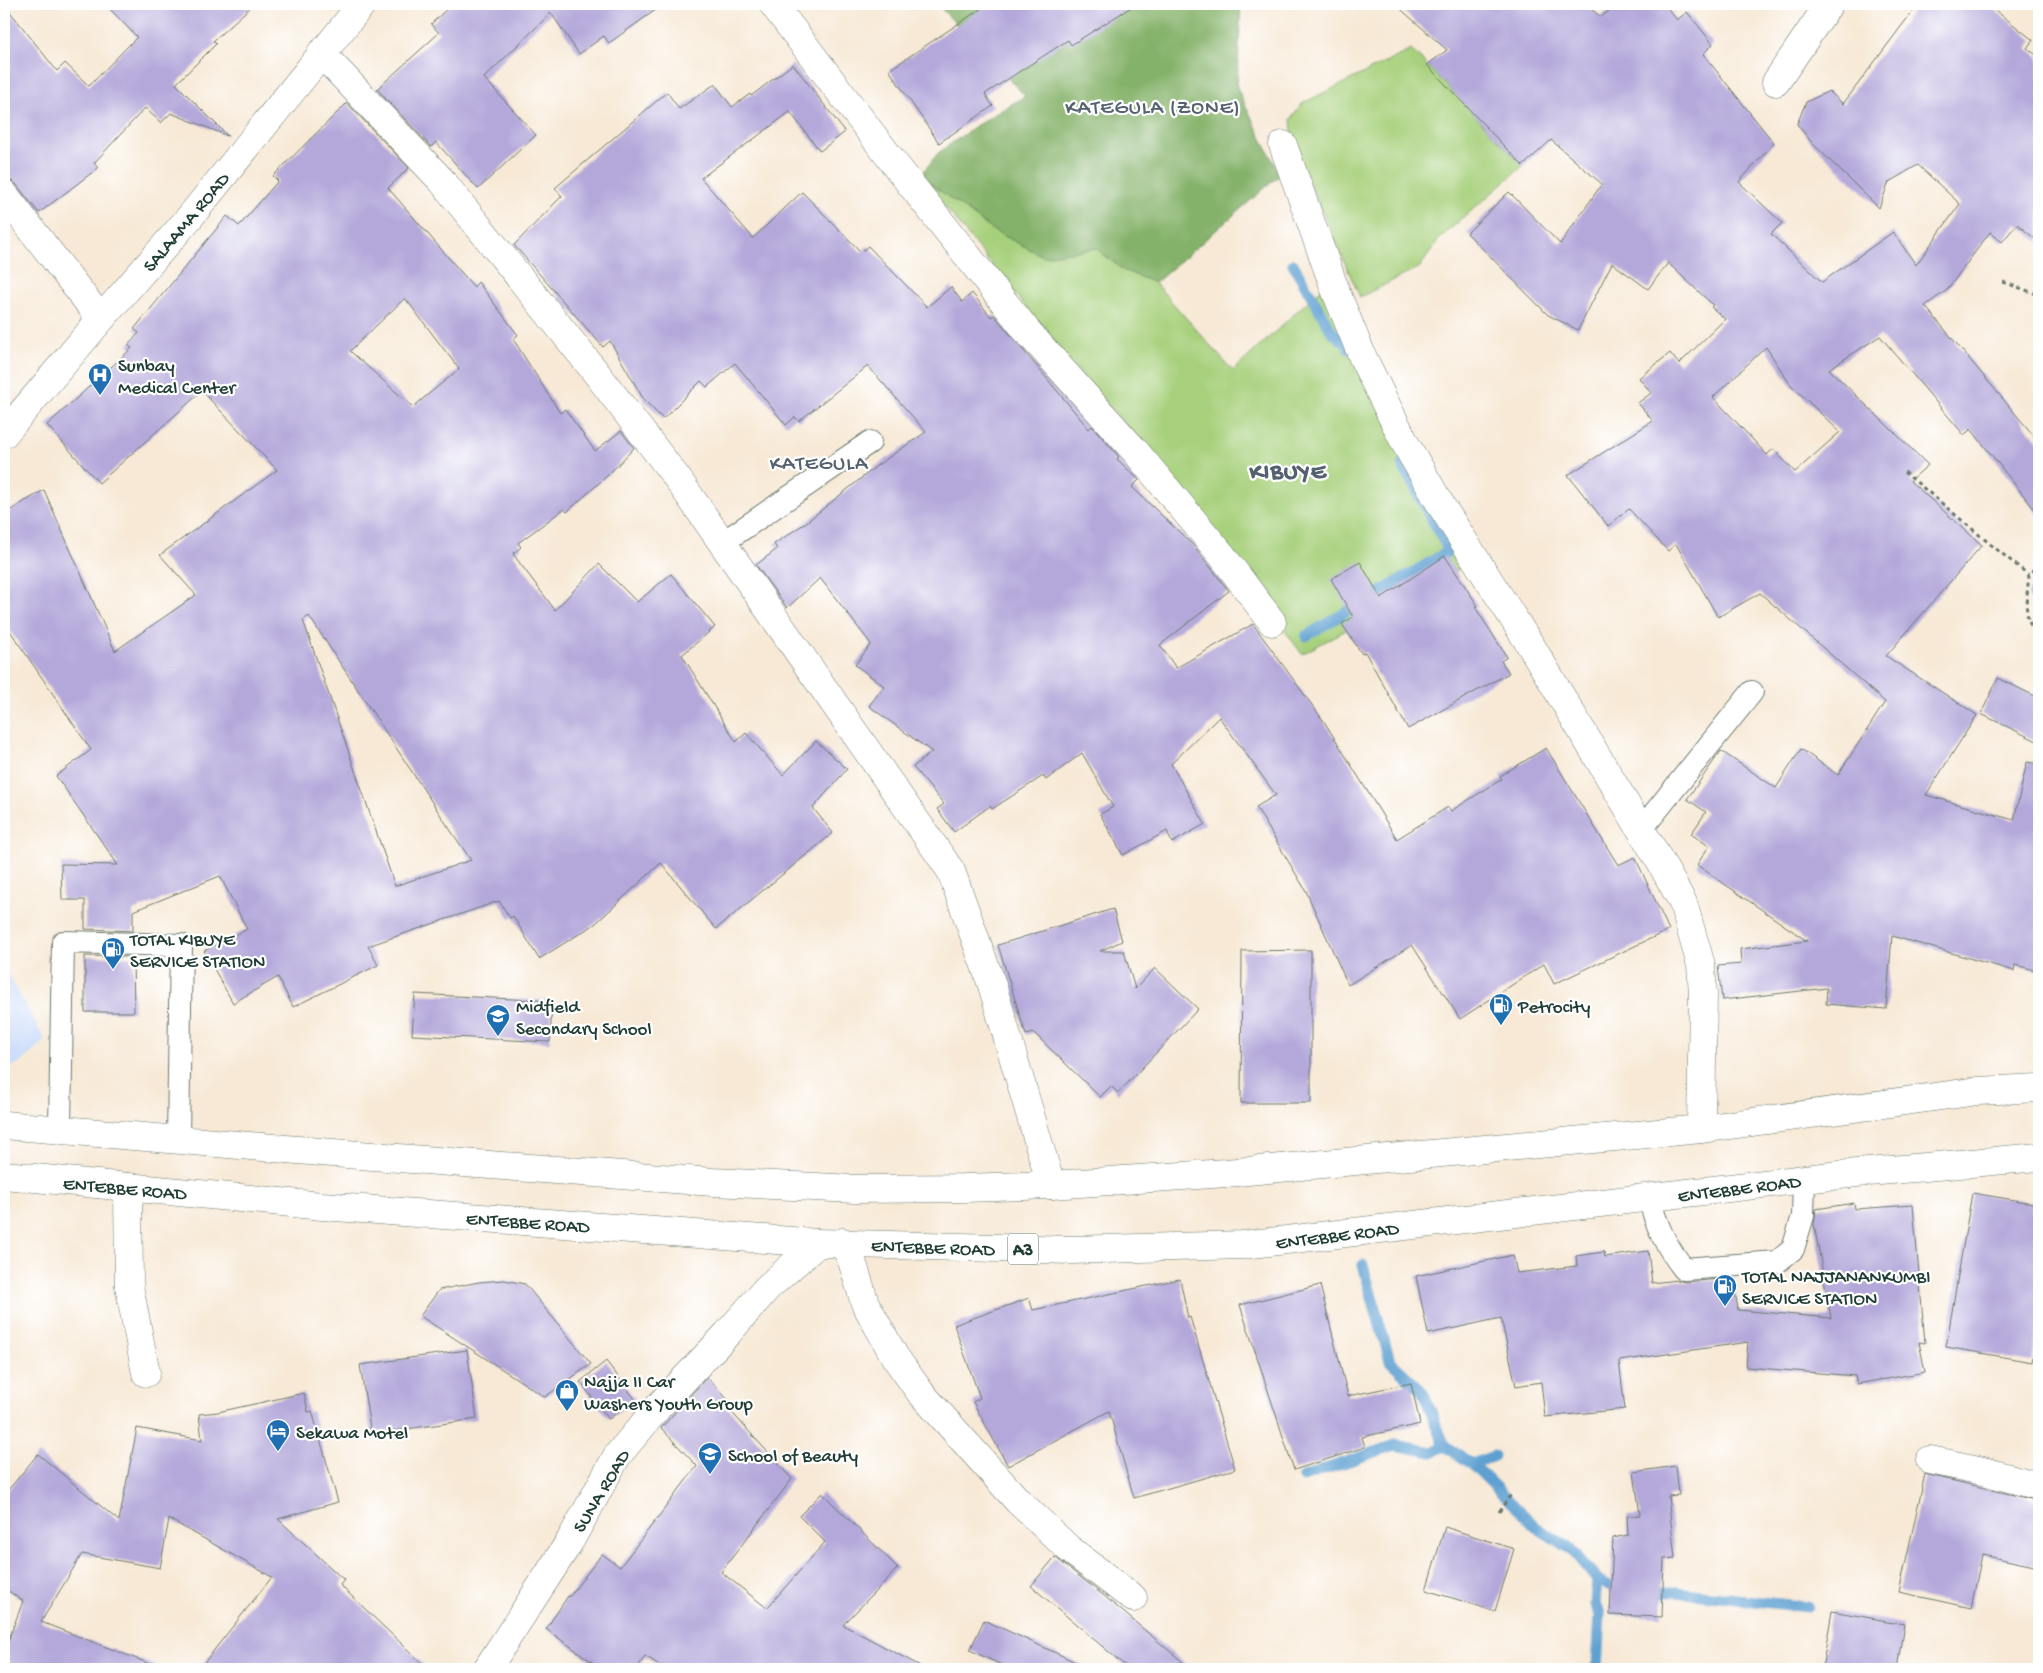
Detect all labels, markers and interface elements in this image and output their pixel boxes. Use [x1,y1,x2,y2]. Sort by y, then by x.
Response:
district label: KATEGULA (ZONE) [1065,97,1241,122]
street label: SALAAMA ROAD [139,168,236,278]
place label: Sunbay Medical Center [118,356,238,401]
hospital icon: Sunbay Medical Center [87,362,113,396]
district label: KATEGULA [770,453,869,478]
district label: KIBUYE [1248,459,1328,488]
place label: TOTAL KIBUYE SERVICE STATION [129,930,265,975]
fuel station icon: TOTAL KIBUYE SERVICE STATION [100,936,126,970]
fuel station icon: Petrocity [1488,992,1514,1026]
place label: Midfield Secondary School [516,997,652,1042]
place label: Petrocity [1517,997,1591,1020]
school or university icon: Midfield Secondary School [485,1003,511,1037]
street label: ENTEBBE ROAD [1676,1171,1803,1209]
street label: ENTEBBE ROAD [62,1174,188,1207]
street label: ENTEBBE ROAD [465,1209,591,1240]
street label: ENTEBBE ROAD [1274,1218,1401,1256]
road number: A3 [1008,1234,1038,1264]
street label: ENTEBBE ROAD [870,1236,996,1263]
place label: TOTAL NAJJANANKUMBI SERVICE STATION [1741,1267,1931,1312]
fuel station icon: TOTAL NAJJANANKUMBI SERVICE STATION [1712,1273,1738,1307]
place label: Najja II Car Washers Youth Group [584,1372,753,1417]
shop icon: Najja II Car Washers Youth Group [554,1378,580,1412]
hotel icon: Sekawa Motel [265,1418,291,1452]
place label: Sekawa Motel [296,1423,408,1446]
school or university icon: School of Beauty [697,1441,723,1475]
street label: SUNA ROAD [569,1446,637,1538]
place label: School of Beauty [728,1446,859,1469]

